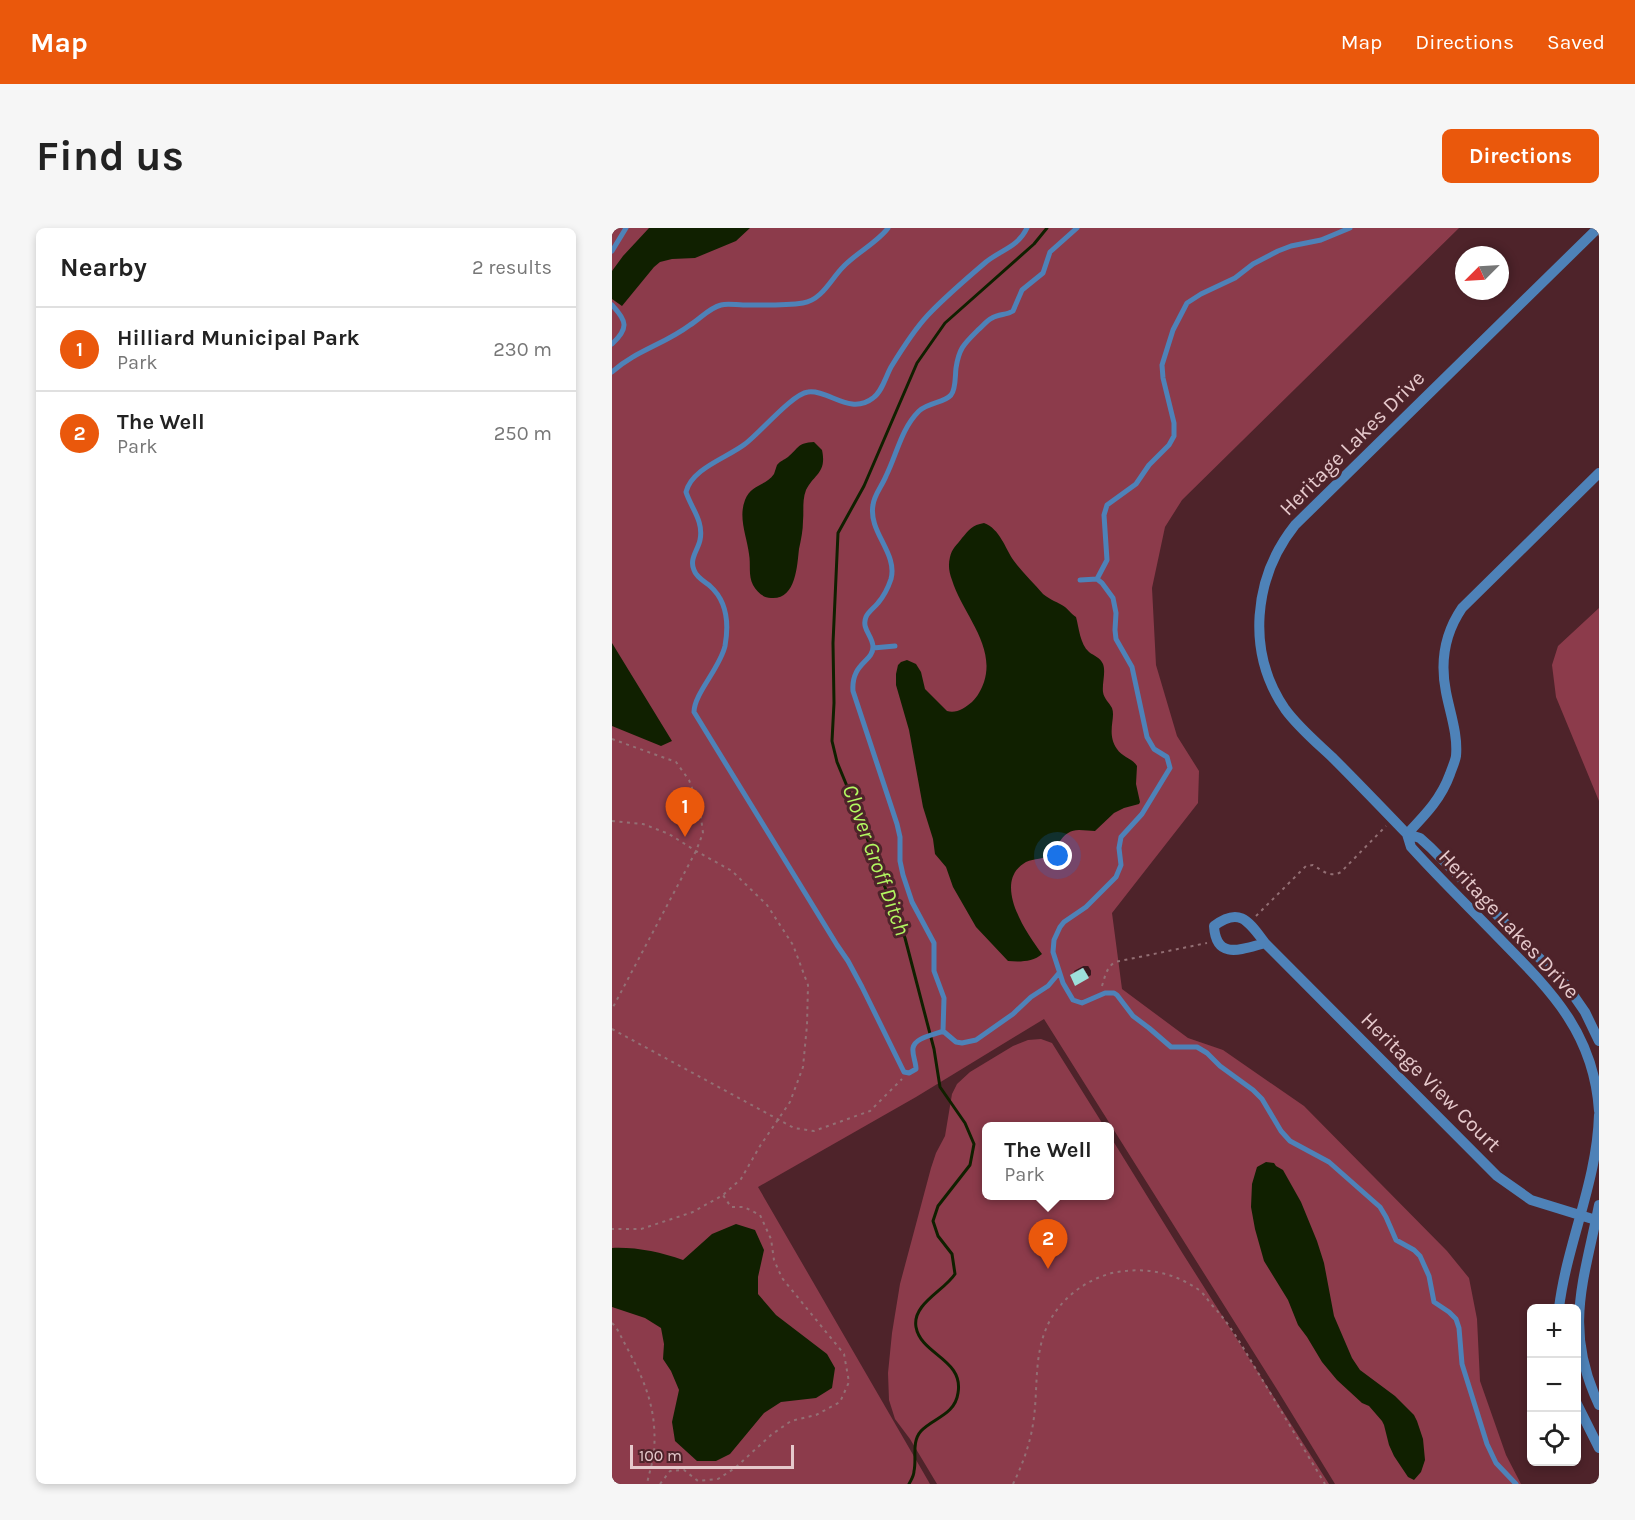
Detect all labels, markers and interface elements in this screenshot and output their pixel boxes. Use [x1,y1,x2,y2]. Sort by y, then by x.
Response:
text: Map [30,26,88,59]
text: Map [1341,30,1382,54]
text: Directions [1415,30,1514,54]
text: Saved [1547,30,1605,54]
button: Directions [1442,129,1599,183]
text: Find us [36,131,184,181]
north arrow [1455,246,1509,300]
text: Nearby [60,252,147,283]
text: 2 results [472,256,552,279]
text: Hilliard Municipal Park [117,325,360,351]
text: 1 [76,338,83,361]
text: 230 m [493,338,552,361]
text: Park [117,351,158,374]
street label: Heritage Lakes Drive [1275,366,1429,520]
text: The Well [117,409,205,435]
text: 2 [73,422,86,445]
text: 250 m [494,422,552,445]
text: Park [117,435,158,458]
water label: Clover Groff Ditch [837,781,915,939]
pin: 1 [666,788,704,837]
your location [1043,841,1072,870]
street label: Heritage Lakes Drive [1434,845,1584,1003]
street label: Heritage View Court [1356,1007,1506,1157]
popup [982,1122,1114,1200]
text: The Well [1004,1137,1092,1163]
text: Park [1004,1163,1045,1186]
pin: 2 [1028,1220,1068,1269]
map controls [1527,1304,1581,1466]
button: + [1527,1304,1581,1358]
button: − [1527,1358,1581,1412]
button: locate [1527,1412,1581,1466]
scale bar [630,1442,794,1470]
text: 100 m [639,1446,682,1465]

